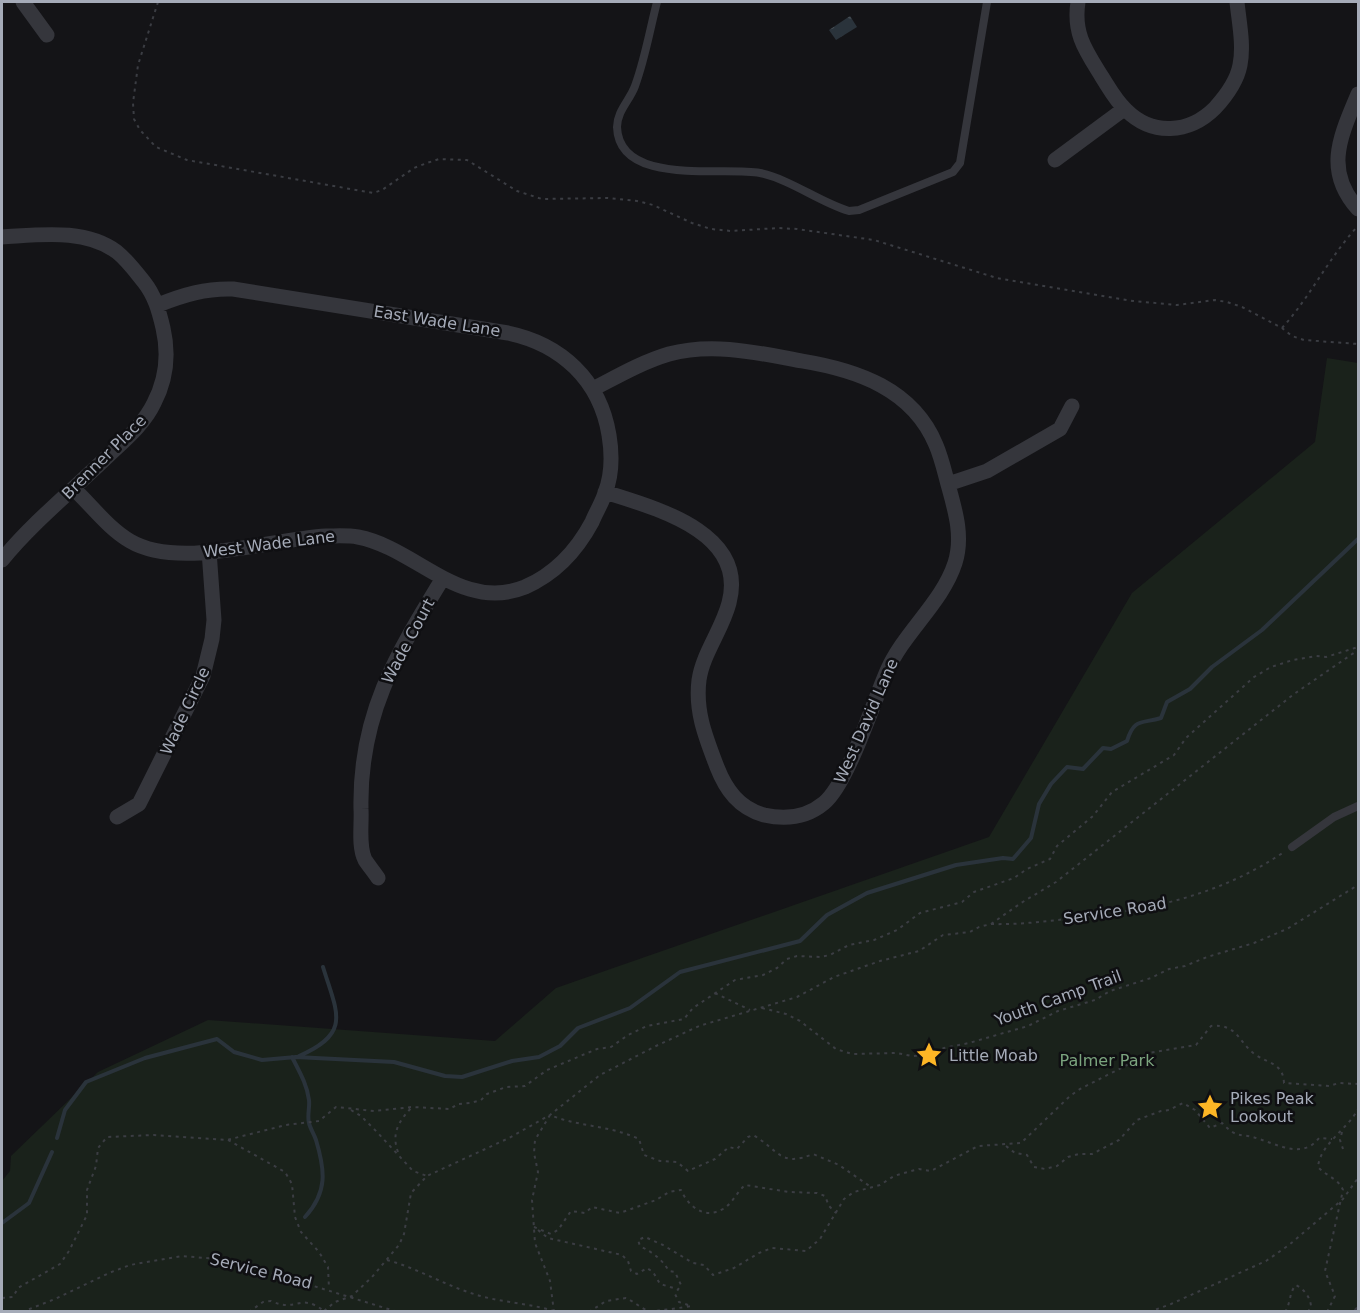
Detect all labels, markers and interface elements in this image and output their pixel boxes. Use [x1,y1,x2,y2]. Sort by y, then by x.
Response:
street label: East Wade Lane [372,302,502,340]
street label: Brenner Place [58,411,150,503]
street label: West Wade Lane [202,526,336,562]
street label: Wade Court [378,595,438,687]
street label: West David Lane [830,656,902,786]
street label: Wade Circle [156,664,214,758]
street label: Service Road [1062,893,1168,929]
street label: Youth Camp Trail [991,966,1124,1030]
place icon: Little Moab [914,1040,944,1070]
place label: Little Moab [949,1046,1038,1065]
park label: Palmer Park [1060,1051,1155,1070]
place label: Pikes Peak Lookout [1230,1089,1314,1126]
place icon: Pikes Peak Lookout [1195,1092,1225,1122]
street label: Service Road [208,1249,314,1293]

